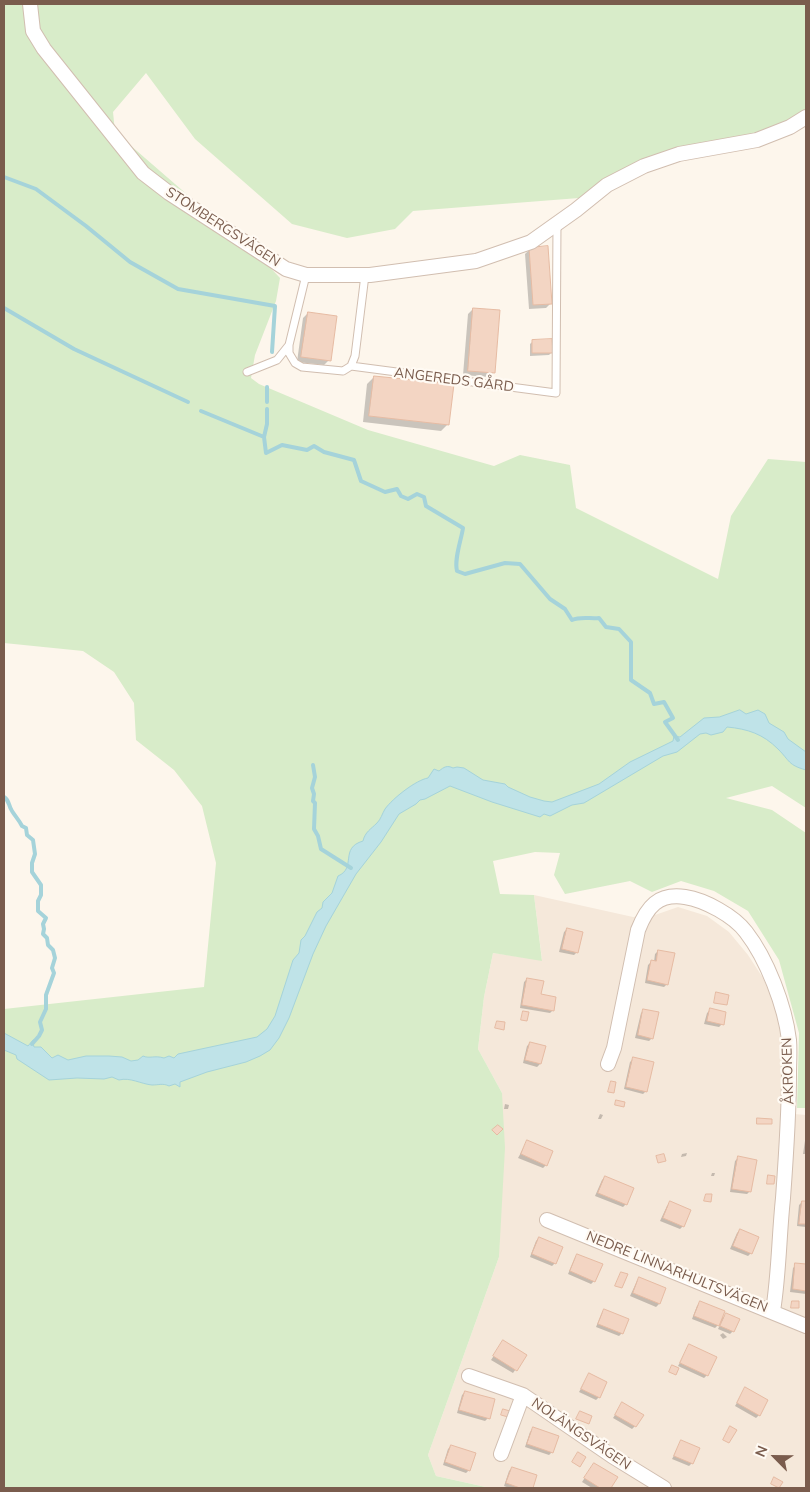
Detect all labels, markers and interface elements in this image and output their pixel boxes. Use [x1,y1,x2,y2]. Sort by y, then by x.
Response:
street label: STOMBERGSVÄGEN [162,184,284,270]
street label: ANGEREDS GÅRD [393,364,515,396]
street label: ÅKROKEN [778,1037,798,1105]
street label: NEDRE LINNARHULTSVÄGEN [584,1228,770,1316]
street label: NOLÄNGSVÄGEN [528,1395,634,1473]
north arrow [750,1432,800,1482]
text: N [751,1443,772,1460]

